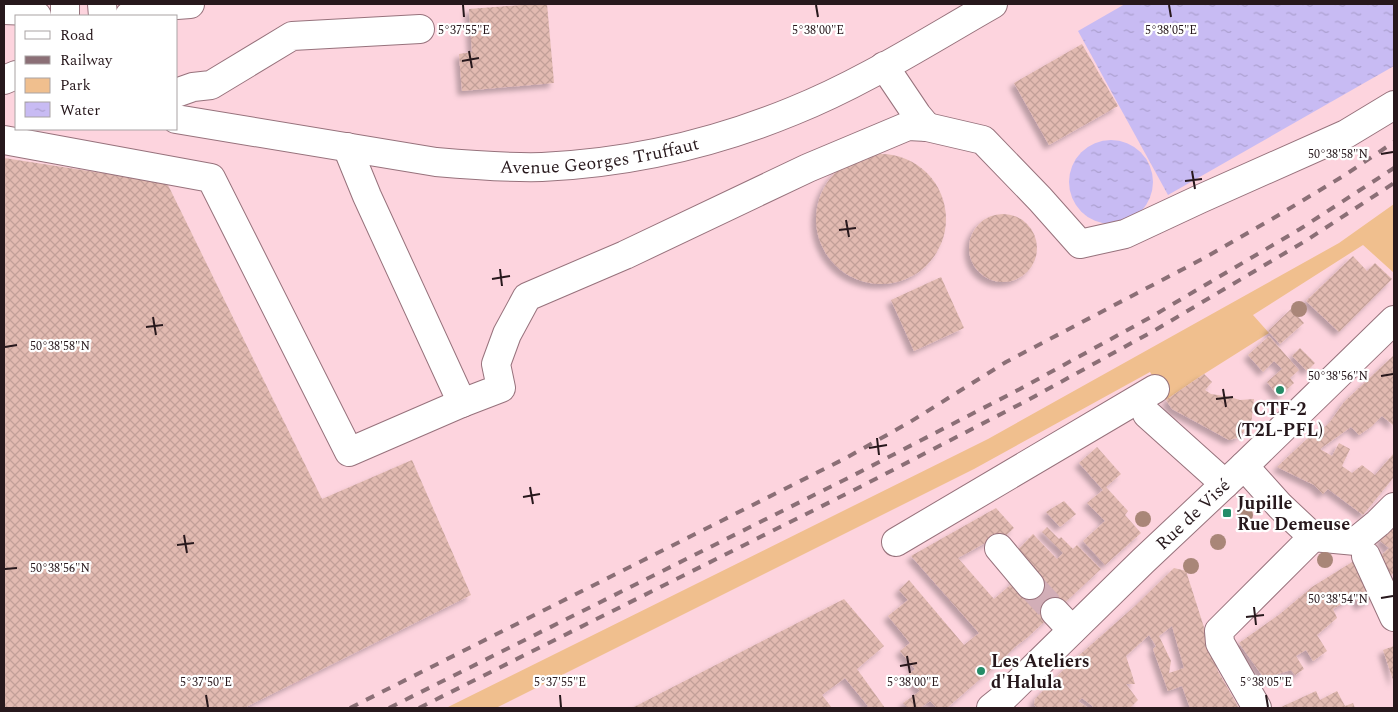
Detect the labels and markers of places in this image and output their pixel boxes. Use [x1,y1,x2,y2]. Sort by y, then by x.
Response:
marker: CTF-2 (T2L-PFL) [1274,384,1286,396]
place label: CTF-2 (T2L-PFL) [1237,396,1323,444]
place label: Jupille Rue Demeuse [1237,490,1350,538]
marker: Jupille Rue Demeuse [1221,507,1233,519]
place label: Les Ateliers d'Halula [991,648,1090,696]
marker: Les Ateliers d'Halula [975,665,987,677]

